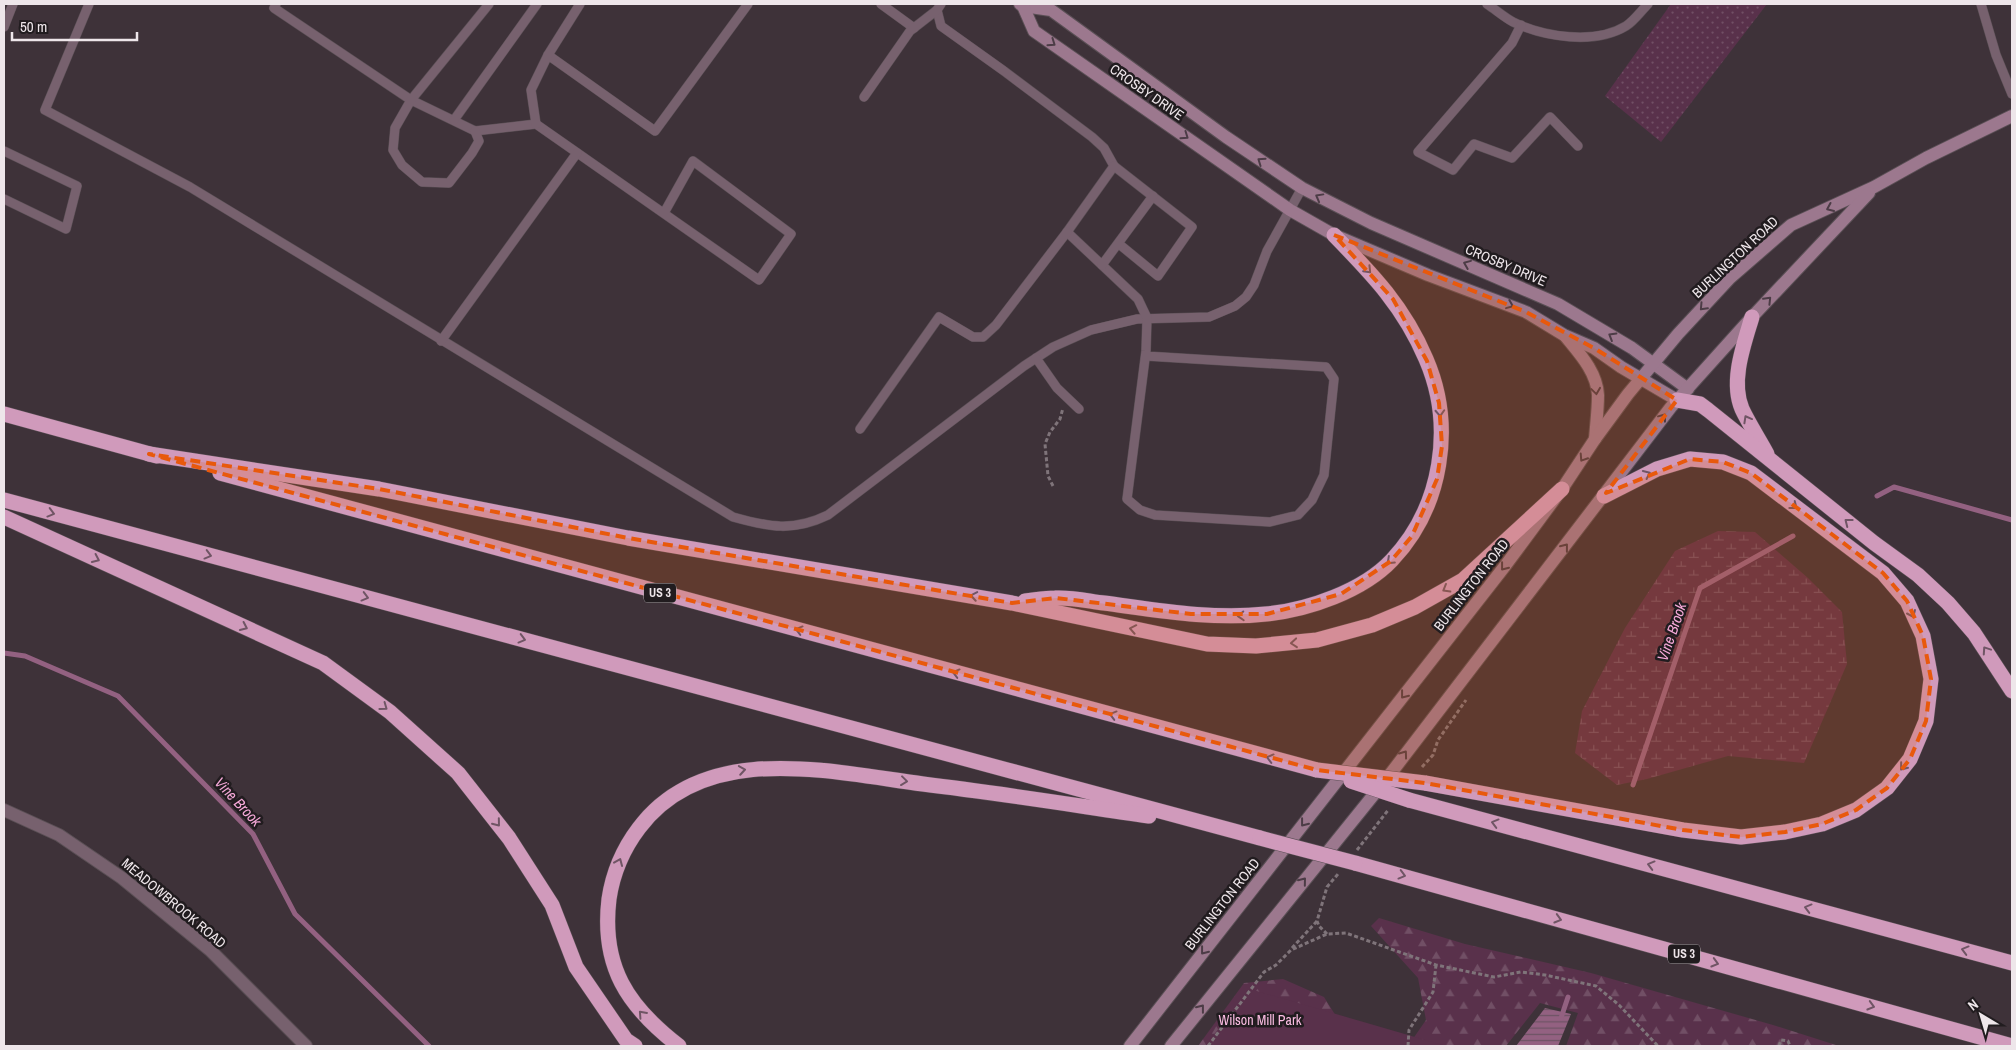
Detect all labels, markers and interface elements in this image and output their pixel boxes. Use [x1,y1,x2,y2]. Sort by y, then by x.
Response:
scale bar [12,10,138,42]
text: 50 m [20,16,47,37]
one-way arrow [1046,37,1056,46]
street label: CROSBY DRIVE [1106,60,1188,124]
one-way arrow [1179,130,1189,139]
one-way arrow [1257,158,1266,168]
one-way arrow [1315,194,1324,204]
one-way arrow [1826,201,1835,212]
street label: BURLINGTON ROAD [1688,212,1782,302]
street label: CROSBY DRIVE [1463,240,1549,290]
one-way arrow [1463,260,1472,270]
one-way arrow [1362,265,1371,274]
one-way arrow [1762,297,1771,306]
one-way arrow [1505,300,1513,310]
one-way arrow [1700,301,1709,310]
one-way arrow [1609,333,1618,343]
one-way arrow [1590,388,1601,396]
one-way arrow [1434,409,1445,417]
one-way arrow [1658,414,1666,423]
one-way arrow [1744,415,1754,424]
one-way arrow [1580,452,1589,462]
one-way arrow [1642,469,1651,480]
one-way arrow [1788,500,1797,508]
one-way arrow [46,507,55,518]
one-way arrow [1845,520,1854,528]
street label: BURLINGTON ROAD [1430,536,1512,634]
one-way arrow [1560,544,1568,553]
one-way arrow [203,549,212,560]
one-way arrow [91,553,100,564]
one-way arrow [1386,555,1395,564]
one-way arrow [1502,561,1510,570]
one-way arrow [1443,583,1452,593]
road number: US 3 [644,584,676,602]
one-way arrow [360,591,369,602]
one-way arrow [970,592,979,602]
water label: Vine Brook [1652,599,1692,664]
one-way arrow [1906,609,1917,618]
one-way arrow [1236,610,1244,621]
one-way arrow [238,621,247,631]
one-way arrow [1129,624,1138,635]
one-way arrow [795,626,804,636]
one-way arrow [517,633,526,644]
one-way arrow [1290,637,1298,648]
one-way arrow [1983,647,1992,656]
one-way arrow [952,668,960,678]
one-way arrow [1401,690,1410,699]
one-way arrow [378,702,387,710]
one-way arrow [1108,710,1117,721]
one-way arrow [1398,750,1407,760]
one-way arrow [1266,753,1274,763]
one-way arrow [1900,762,1909,771]
one-way arrow [738,766,747,776]
water label: Vine Brook [210,772,267,832]
one-way arrow [900,776,908,786]
one-way arrow [492,817,500,826]
one-way arrow [1301,818,1310,827]
one-way arrow [1490,818,1499,829]
street label: MEADOWBROOK ROAD [118,854,230,952]
street label: BURLINGTON ROAD [1181,855,1263,953]
one-way arrow [613,859,623,867]
one-way arrow [1648,861,1656,871]
one-way arrow [1397,870,1405,880]
one-way arrow [1297,878,1305,887]
one-way arrow [1804,903,1813,914]
one-way arrow [1554,913,1562,923]
road number: US 3 [1668,944,1700,964]
one-way arrow [1961,945,1970,956]
one-way arrow [1201,946,1210,955]
one-way arrow [1710,957,1718,967]
north arrow [1956,990,2006,1040]
text: N [1964,995,1982,1014]
one-way arrow [1867,1001,1875,1011]
one-way arrow [1195,1005,1203,1014]
one-way arrow [639,1011,648,1020]
park label: Wilson Mill Park [1219,1011,1302,1029]

